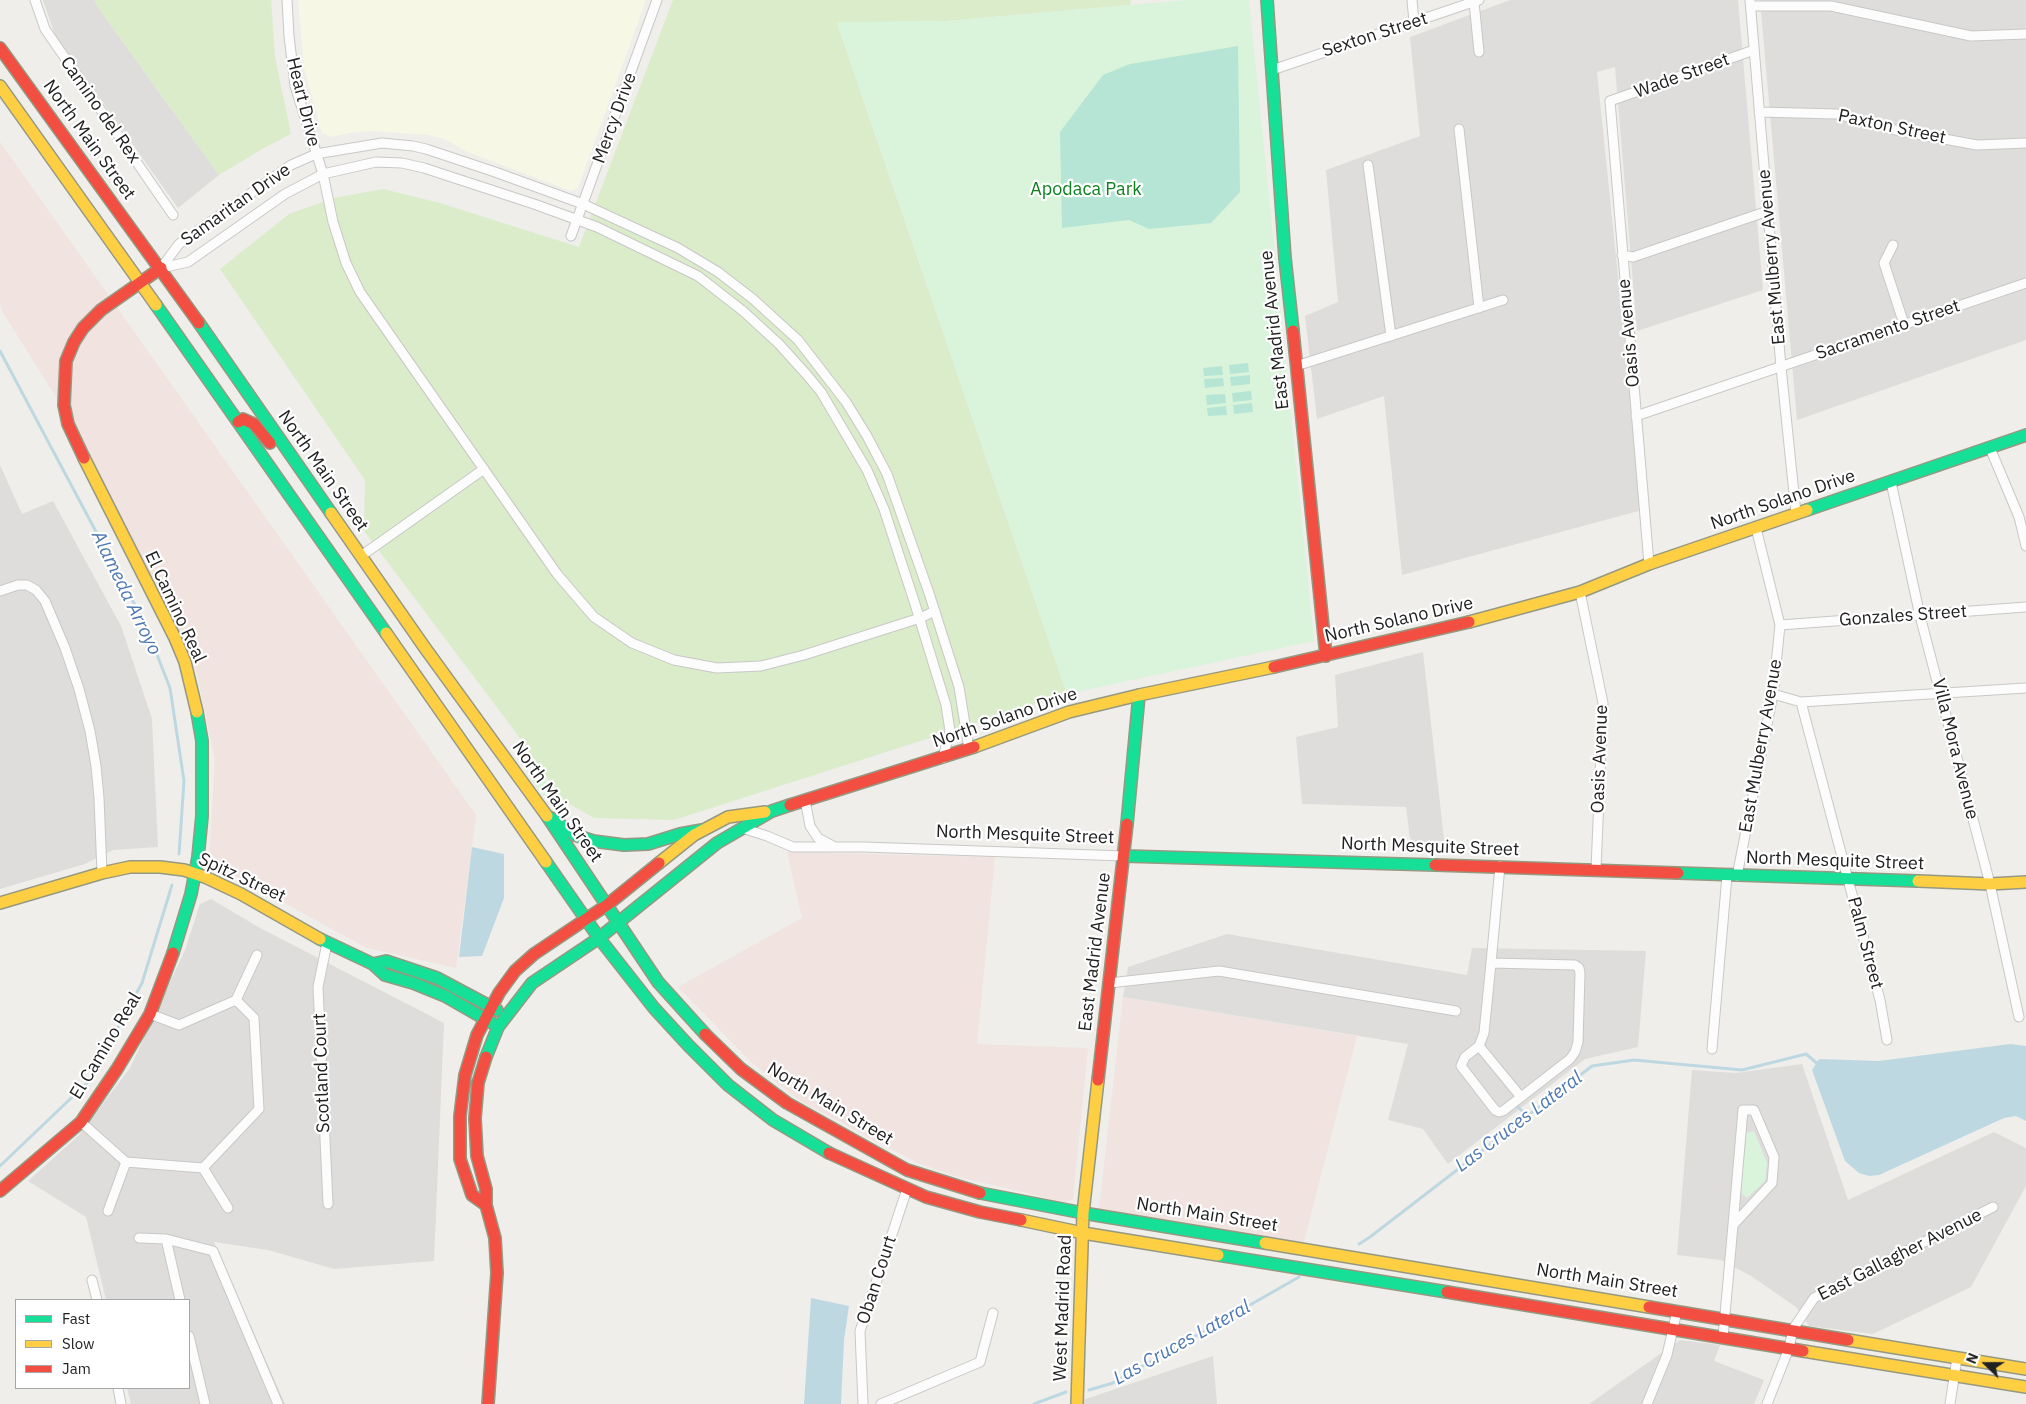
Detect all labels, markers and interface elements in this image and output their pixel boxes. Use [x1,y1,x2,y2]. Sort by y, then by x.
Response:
street label: Sexton Street [1320,8,1430,62]
street label: Wade Street [1632,49,1732,103]
street label: Camino del Rex [55,53,145,167]
street label: Heart Drive [281,55,325,149]
street label: Mercy Drive [589,70,641,166]
street label: North Main Street [38,76,140,204]
street label: Paxton Street [1836,105,1948,149]
street label: Samaritan Drive [177,159,295,251]
street label: East Mulberry Avenue [1754,168,1790,346]
park label: Apodaca Park [1030,179,1142,201]
street label: East Madrid Avenue [1256,249,1294,411]
street label: Oasis Avenue [1614,278,1644,388]
street label: Sacramento Street [1813,295,1963,365]
street label: North Main Street [273,406,373,536]
street label: North Solano Drive [1708,465,1858,535]
water label: Alameda Arroyo [86,527,166,659]
street label: El Camino Real [140,548,210,666]
street label: North Solano Drive [1323,592,1475,648]
street label: Gonzales Street [1838,601,1968,631]
street label: East Mulberry Avenue [1735,657,1787,835]
street label: Villa Mora Avenue [1927,676,1983,822]
street label: North Solano Drive [930,683,1080,753]
street label: Oasis Avenue [1587,704,1613,814]
street label: North Main Street [507,737,607,867]
street label: North Mesquite Street [935,821,1115,849]
street label: North Mesquite Street [1340,833,1520,861]
street label: North Mesquite Street [1745,847,1925,875]
street label: Spitz Street [195,848,289,908]
street label: East Madrid Avenue [1075,871,1115,1033]
street label: Palm Street [1842,895,1888,991]
street label: El Camino Real [66,989,146,1103]
street label: Scotland Court [309,1013,335,1133]
street label: North Main Street [763,1058,897,1150]
water label: Las Cruces Lateral [1451,1067,1587,1177]
street label: North Main Street [1135,1193,1279,1237]
street label: East Gallagher Avenue [1814,1204,1986,1306]
street label: Oban Court [853,1233,901,1327]
street label: West Madrid Road [1050,1234,1076,1382]
street label: North Main Street [1535,1259,1679,1303]
water label: Las Cruces Lateral [1109,1296,1255,1390]
legend [15,1299,190,1389]
text: Fast [62,1309,90,1328]
text: Slow [62,1334,95,1353]
north arrow [1961,1339,2011,1389]
text: N [1962,1350,1982,1366]
text: Jam [62,1359,91,1378]

